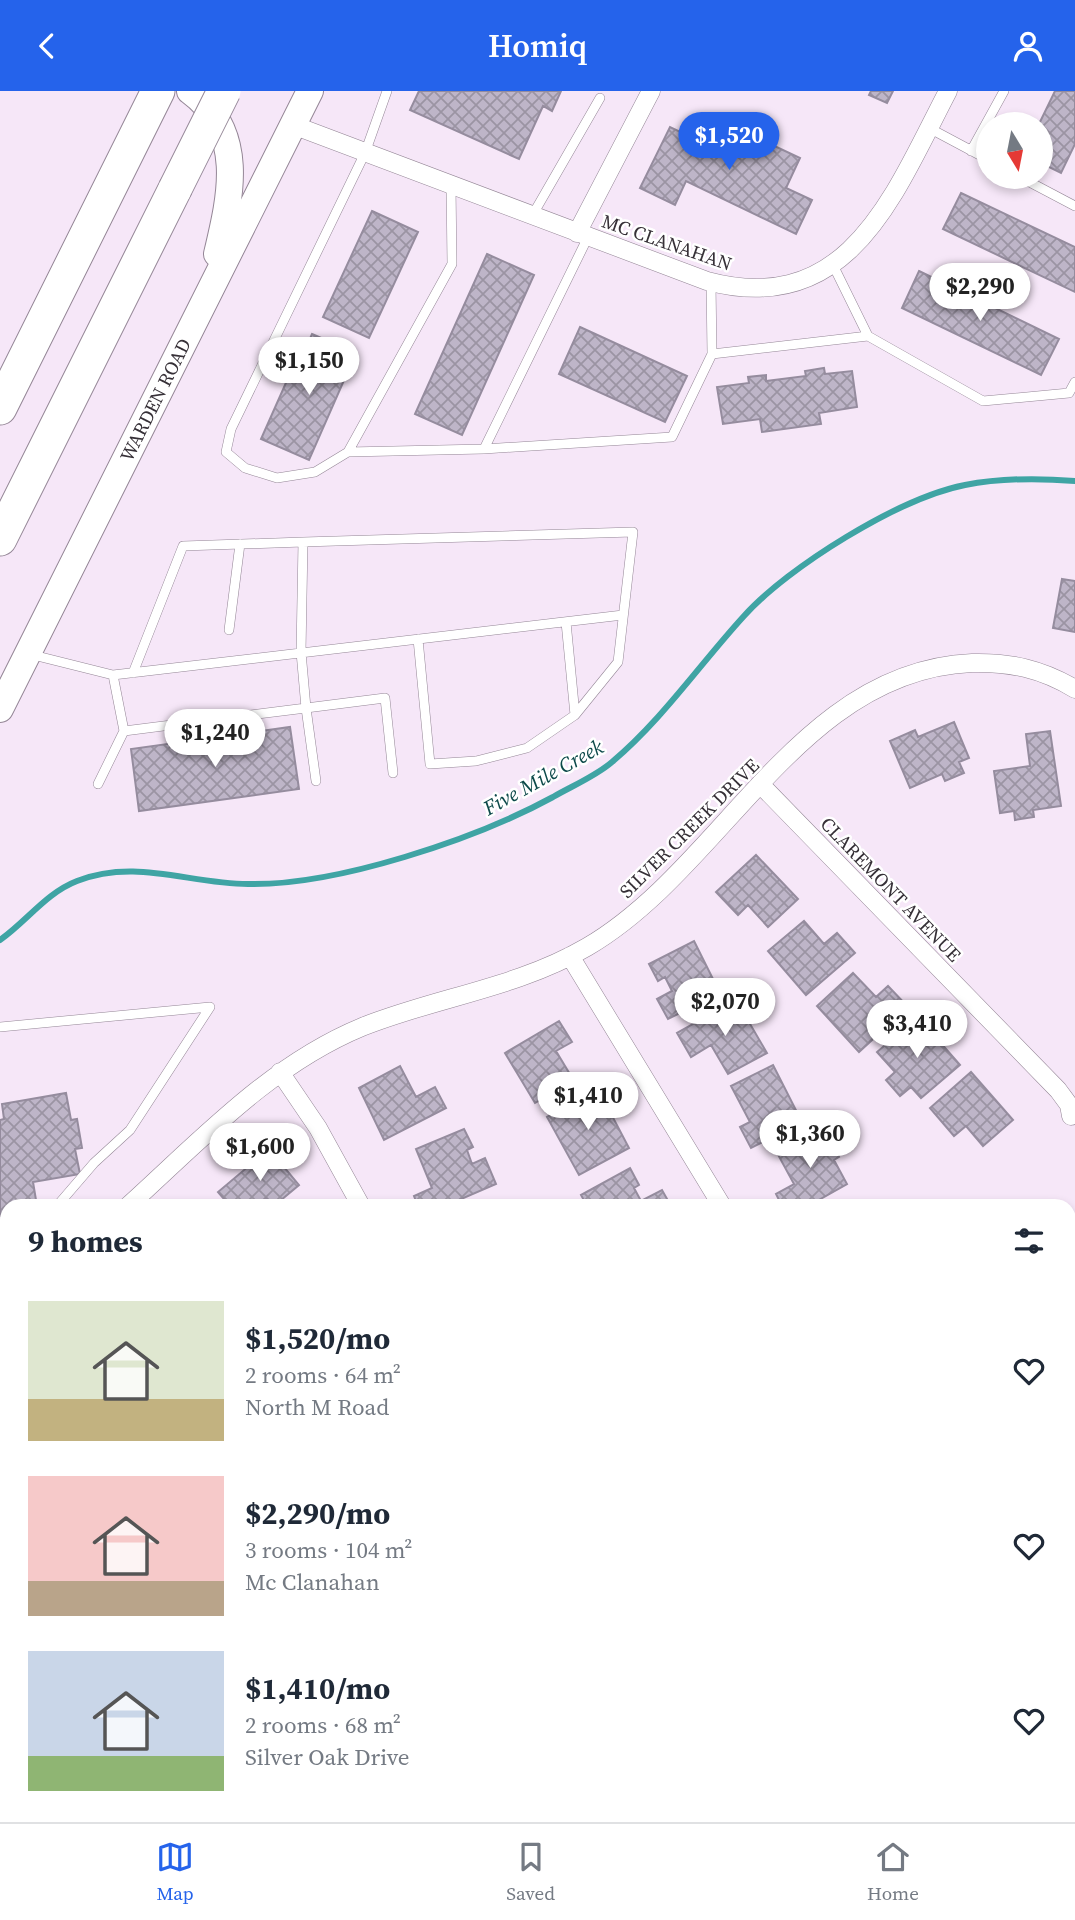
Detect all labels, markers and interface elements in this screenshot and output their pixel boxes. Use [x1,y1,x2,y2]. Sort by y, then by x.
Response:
text: Homiq [488,24,587,68]
icon: back [28,27,66,65]
icon: person [1009,27,1047,65]
north arrow [976,112,1054,189]
map controls [976,112,1053,189]
pin: $1,520 [672,113,786,172]
text: $1,520 [694,119,764,151]
street label: MC CLANAHAN [599,208,735,276]
pin: $2,290 [923,264,1037,323]
text: $2,290 [945,270,1015,302]
street label: WARDEN ROAD [113,334,197,466]
pin: $1,150 [252,337,366,397]
text: $1,150 [274,344,344,376]
pin: $1,240 [158,709,272,769]
text: $1,240 [180,716,250,748]
water label: Five Mile Creek [477,732,608,822]
street label: SILVER CREEK DRIVE [613,752,765,904]
street label: CLAREMONT AVENUE [815,811,967,967]
pin: $2,070 [668,979,782,1038]
text: $2,070 [690,985,760,1017]
pin: $3,410 [860,1000,974,1060]
text: $3,410 [882,1007,952,1039]
pin: $1,410 [531,1073,645,1132]
text: $1,410 [553,1079,623,1111]
pin: $1,360 [753,1111,867,1170]
text: $1,360 [775,1117,845,1149]
pin: $1,600 [203,1123,317,1183]
text: $1,600 [225,1130,295,1162]
text: 9 homes [28,1221,143,1262]
icon: filters [1010,1222,1048,1260]
text: $1,520/mo [245,1318,390,1359]
icon: home [84,1329,168,1413]
icon: heart [1010,1352,1048,1390]
text: 2 rooms · 64 m² [245,1359,401,1391]
text: North M Road [245,1391,389,1423]
text: $2,290/mo [245,1493,390,1534]
icon: home [84,1504,168,1588]
icon: heart [1010,1527,1048,1565]
text: 3 rooms · 104 m² [245,1534,412,1566]
text: Mc Clanahan [245,1566,380,1598]
text: $1,410/mo [245,1668,390,1709]
icon: home [84,1679,168,1763]
icon: heart [1010,1702,1048,1740]
text: 2 rooms · 68 m² [245,1709,401,1741]
text: Silver Oak Drive [245,1741,410,1773]
tab: Map [156,1838,194,1906]
tab: Saved [506,1838,555,1906]
tab: Home [867,1838,919,1906]

